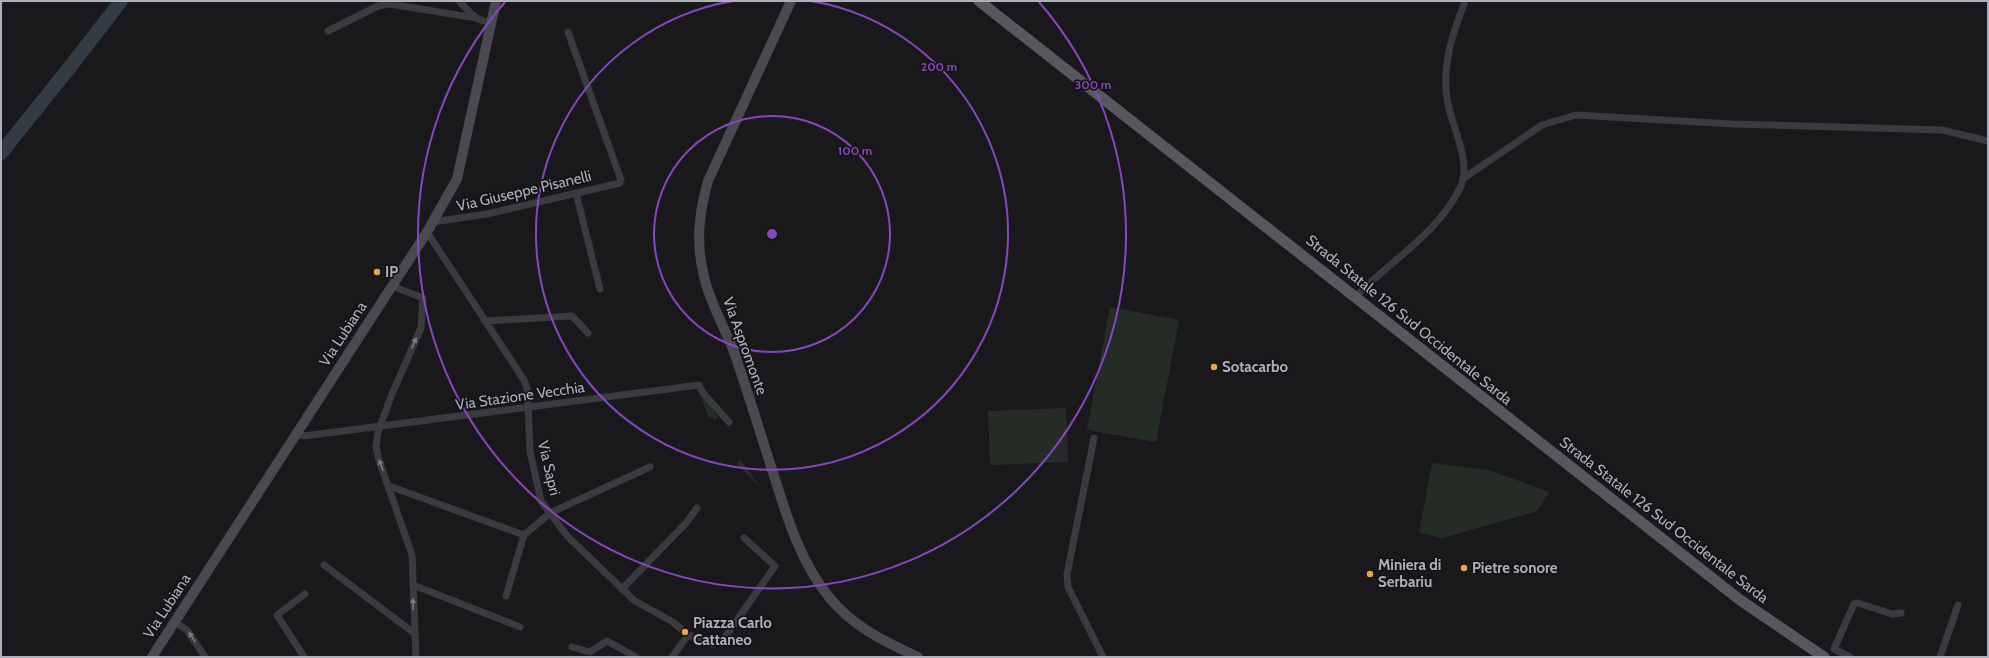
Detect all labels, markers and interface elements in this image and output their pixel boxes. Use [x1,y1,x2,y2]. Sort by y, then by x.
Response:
text: 200 m [921,59,957,74]
text: 300 m [1075,77,1111,92]
text: 100 m [838,143,872,158]
street label: Via Giuseppe Pisanelli [455,167,593,215]
centre of rings [765,227,779,241]
street label: Strada Statale 126 Sud Occidentale Sarda [1302,231,1516,409]
place label: IP [385,263,398,281]
marker: IP [372,267,382,277]
street label: Via Aspromonte [719,295,771,398]
street label: Via Lubiana [316,298,371,370]
one-way arrow [412,337,418,349]
place label: Sotacarbo [1222,358,1289,376]
marker: Sotacarbo [1209,362,1219,372]
street label: Via Stazione Vecchia [454,378,587,414]
street label: Strada Statale 126 Sud Occidentale Sarda [1556,433,1773,608]
street label: Via Sapri [534,439,564,497]
one-way arrow [378,459,384,471]
place label: Miniera di Serbariu [1378,556,1441,591]
place label: Pietre sonore [1472,559,1558,577]
marker: Pietre sonore [1459,563,1469,573]
marker: Miniera di Serbariu [1365,569,1375,579]
street label: Via Lubiana [140,570,195,642]
one-way arrow [410,598,417,610]
place label: Piazza Carlo Cattaneo [693,614,772,649]
marker: Piazza Carlo Cattaneo [680,627,690,637]
one-way arrow [188,632,196,642]

